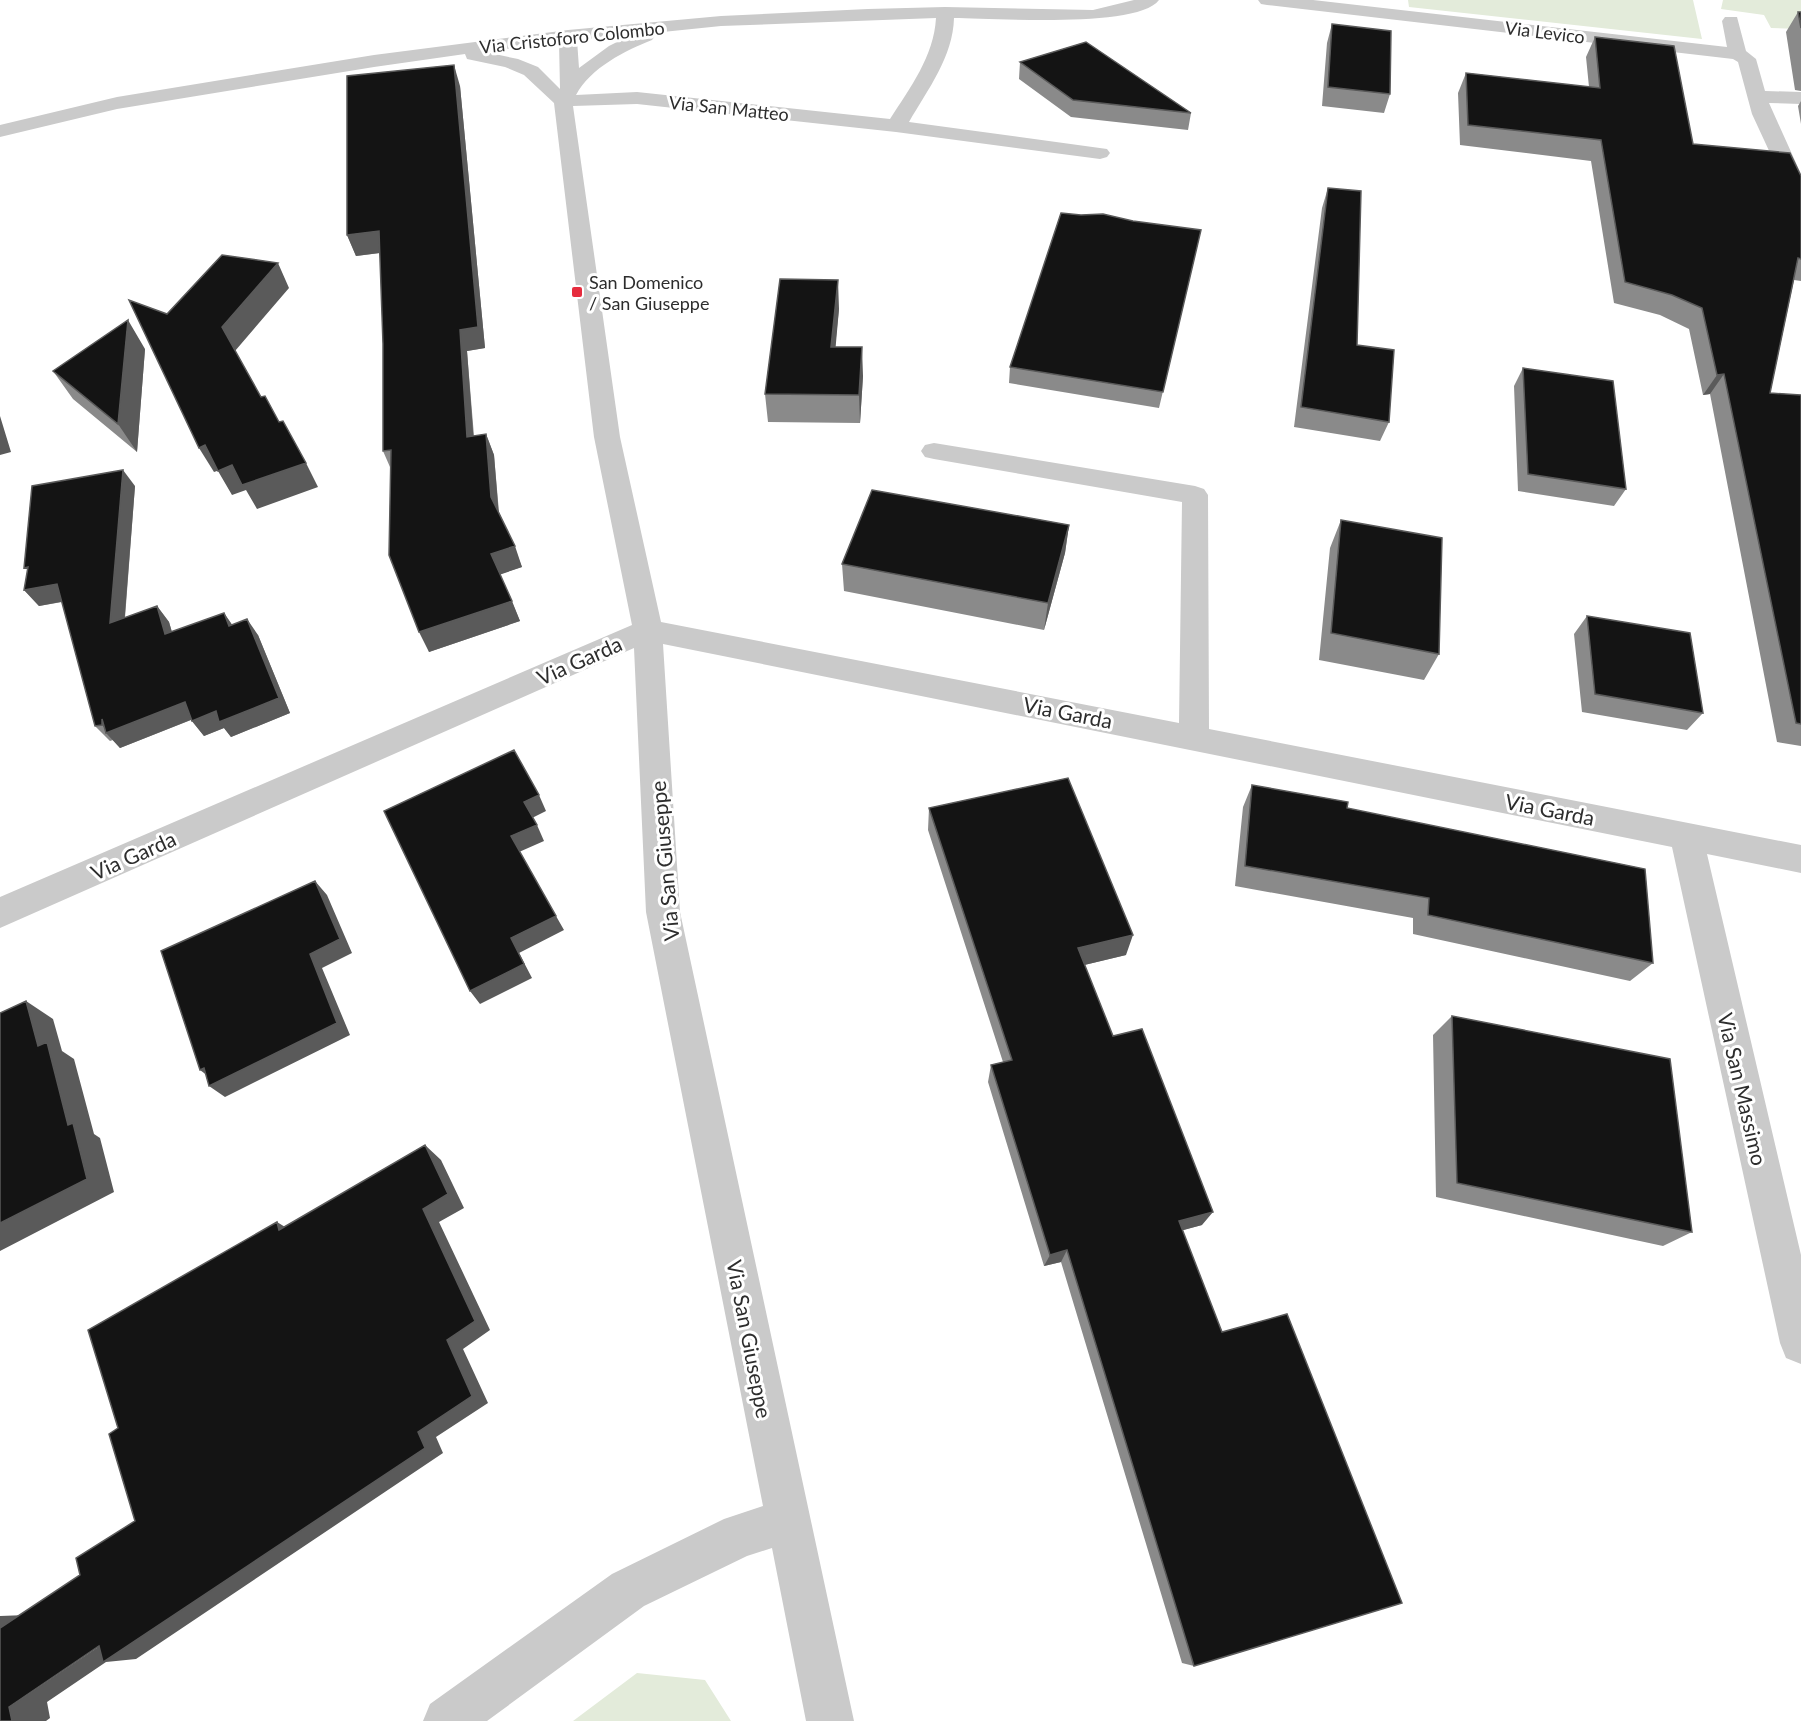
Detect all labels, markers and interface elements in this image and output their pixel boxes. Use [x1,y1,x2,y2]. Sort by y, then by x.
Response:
street label: Via Cristoforo Colombo [478,16,666,58]
street label: Via Levico [1504,16,1586,48]
street label: Via San Matteo [668,91,790,125]
place label: San Domenico / San Giuseppe [589,271,709,314]
marker: San Domenico / San Giuseppe [570,285,584,299]
street label: Via Garda [533,630,625,690]
street label: Via Garda [1021,691,1115,733]
street label: Via San Giuseppe [645,780,683,942]
street label: Via Garda [1503,788,1597,830]
street label: Via Garda [87,825,179,885]
street label: Via San Massimo [1713,1010,1773,1168]
street label: Via San Giuseppe [722,1258,778,1420]

